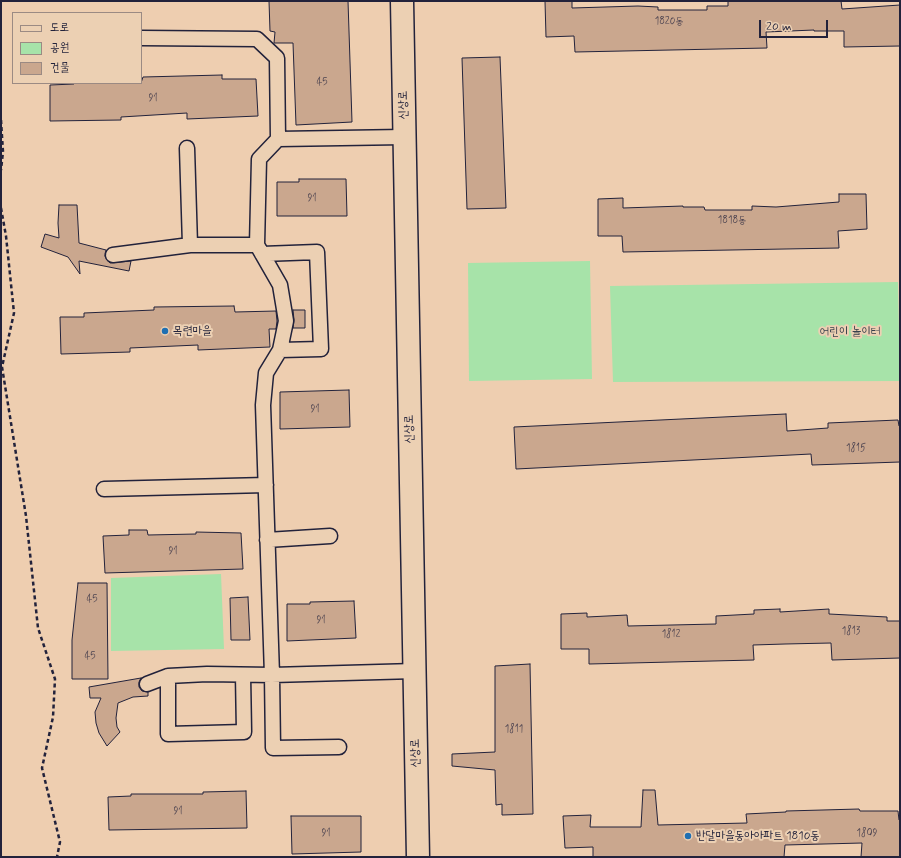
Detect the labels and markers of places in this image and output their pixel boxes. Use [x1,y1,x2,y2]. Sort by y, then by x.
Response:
place label: 목련마을 [173,324,212,338]
marker: 목련마을 [160,326,170,336]
place label: 반달마을동아아파트 1810동 [696,829,820,843]
marker: 반달마을동아아파트 1810동 [683,831,693,841]

